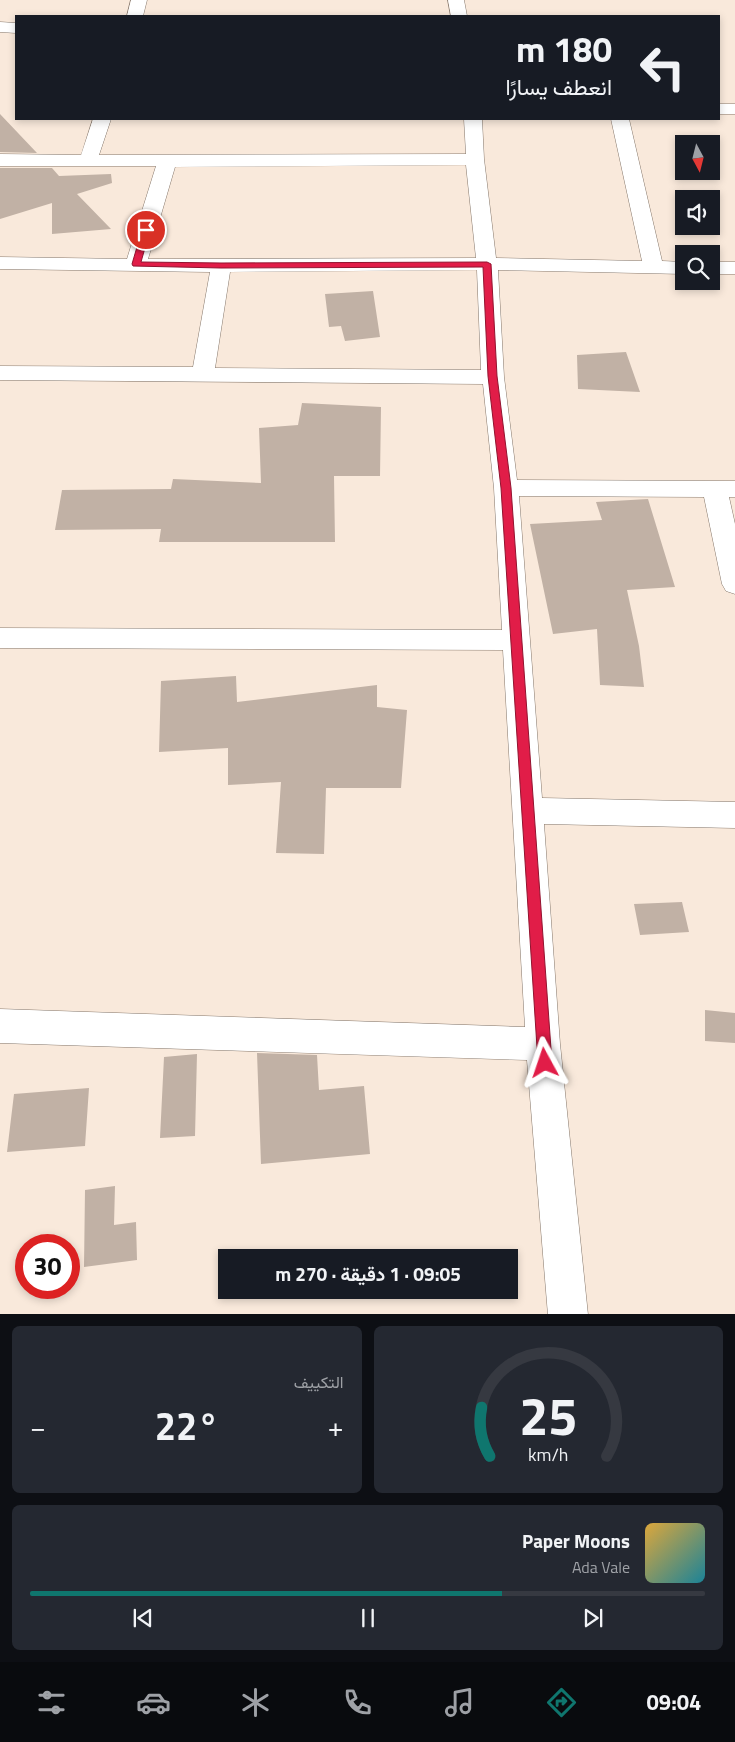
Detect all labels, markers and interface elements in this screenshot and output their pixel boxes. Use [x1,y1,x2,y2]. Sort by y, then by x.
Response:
text: 180 m [516,22,612,76]
icon: left [630,35,695,100]
text: انعطف يسارًا [506,70,612,104]
north arrow [675,135,720,180]
map controls [675,135,720,290]
button: sound [675,190,720,235]
pin [125,209,167,251]
icon: arrive [132,216,160,244]
button: search [675,245,720,290]
position arrow [518,1036,570,1088]
speed limit sign: 30 [15,1234,80,1299]
text: 09:05 · 1 دقيقة · 270 m [275,1259,461,1288]
text: التكييف [294,1370,344,1394]
text: 25 [519,1376,577,1455]
text: 22° [155,1397,219,1455]
text: − [30,1405,46,1448]
text: + [328,1405,344,1448]
text: km/h [528,1441,568,1468]
text: Paper Moons [522,1526,630,1555]
text: Ada Vale [572,1555,630,1579]
icon: previous [129,1604,157,1632]
icon: pause [354,1604,382,1632]
icon: next [579,1604,607,1632]
icon: filters [34,1685,69,1720]
icon: car [136,1685,171,1720]
icon: climate [238,1685,273,1720]
icon: phone [340,1685,375,1720]
icon: music [442,1685,477,1720]
icon: directions [544,1685,579,1720]
text: 09:04 [647,1685,701,1719]

